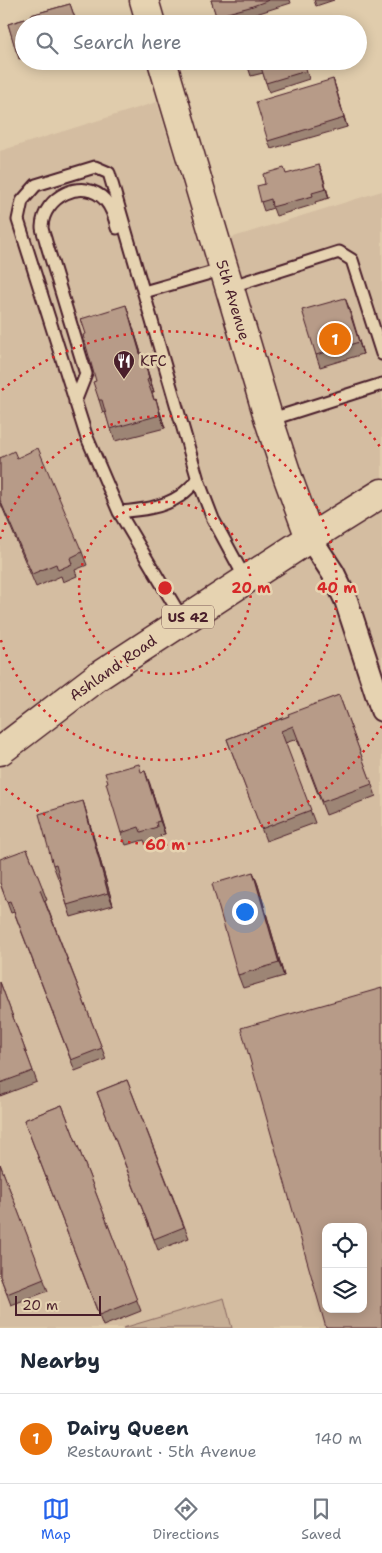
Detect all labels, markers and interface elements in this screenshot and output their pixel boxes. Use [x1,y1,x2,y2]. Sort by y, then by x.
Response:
search box [15,15,367,70]
icon: search [33,29,61,57]
text: Search here [73,30,182,55]
street label: 5th Avenue [211,257,255,343]
pin: 1 [319,320,351,358]
restaurant icon: KFC [112,349,136,380]
place label: KFC [140,351,167,371]
text: 20 m [231,578,271,598]
text: 40 m [317,578,357,598]
centre of rings [156,579,174,597]
road number: US 42 [162,606,214,628]
street label: Ashland Road [65,630,161,706]
text: 60 m [145,835,185,855]
your location [232,899,258,925]
map controls [322,1223,367,1313]
button: locate [322,1223,367,1268]
button: layers [322,1268,367,1313]
scale bar [15,1293,101,1316]
text: 20 m [22,1296,58,1314]
text: Nearby [20,1347,100,1375]
text: Dairy Queen [67,1416,189,1441]
text: 1 [32,1428,40,1449]
text: 140 m [315,1428,362,1449]
text: Restaurant · 5th Avenue [67,1441,256,1462]
tab: Map [41,1495,71,1543]
tab: Directions [153,1495,219,1543]
tab: Saved [301,1495,341,1543]

